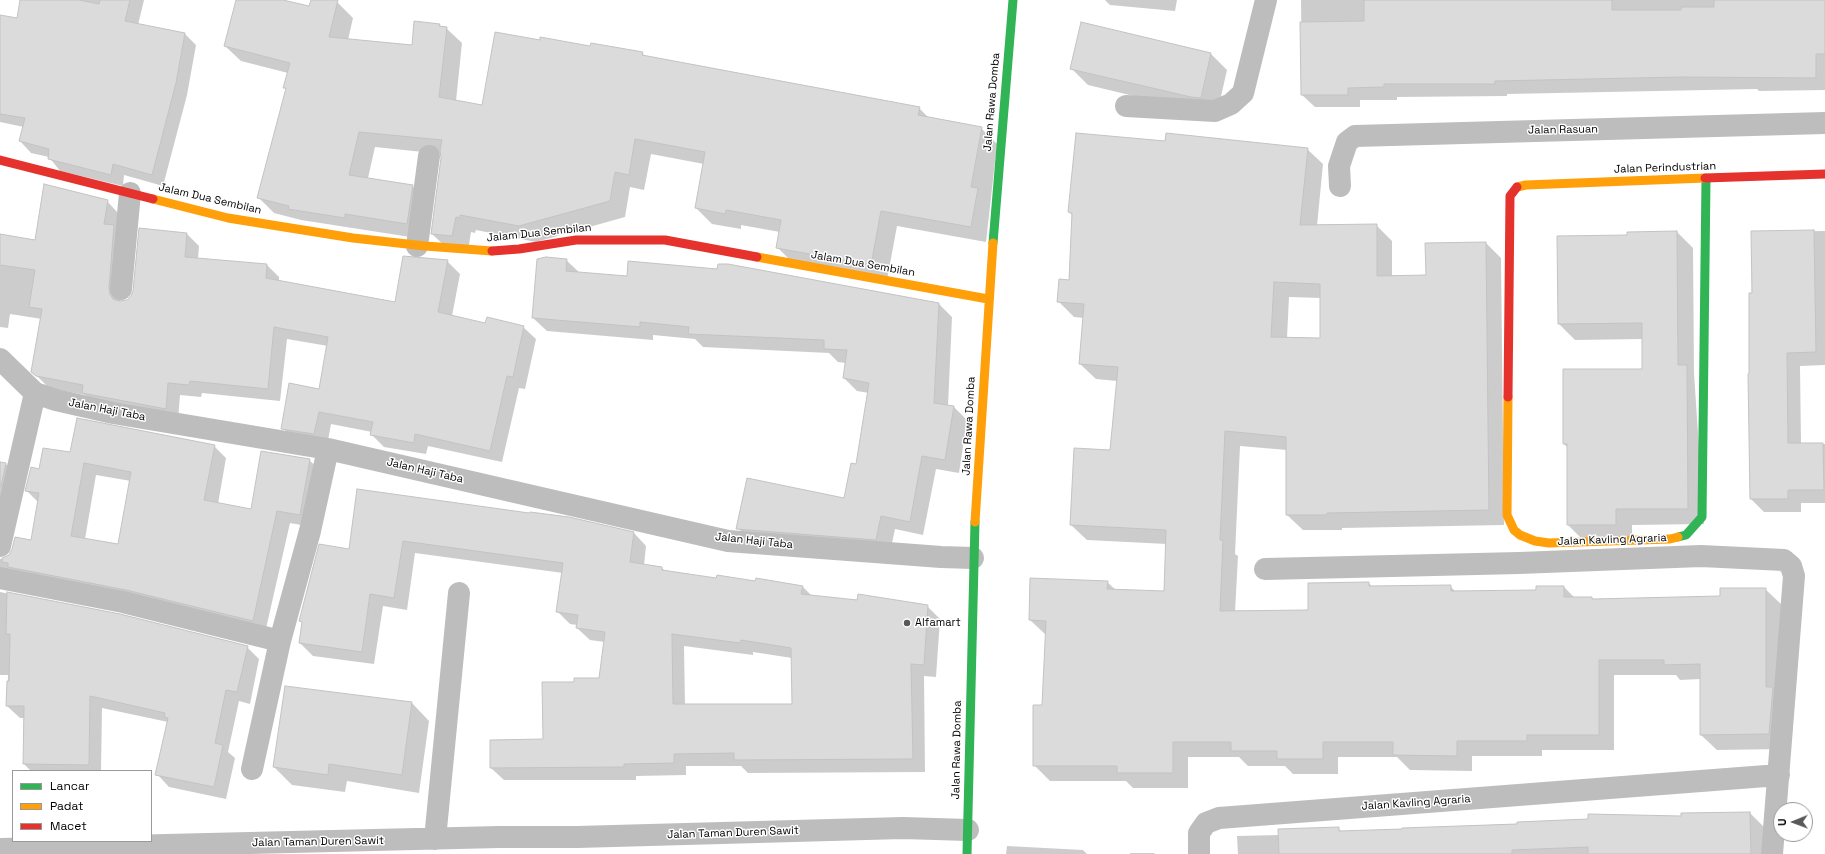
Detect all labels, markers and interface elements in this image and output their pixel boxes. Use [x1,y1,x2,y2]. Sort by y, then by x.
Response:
street label: Jalan Rawa Domba [981,52,1003,152]
street label: Jalan Rasuan [1528,123,1598,137]
street label: Jalan Perindustrian [1614,160,1716,176]
street label: Jalam Dua Sembilan [157,181,263,217]
street label: Jalam Dua Sembilan [486,221,592,245]
street label: Jalam Dua Sembilan [810,248,916,280]
street label: Jalan Rawa Domba [960,376,978,476]
street label: Jalan Haji Taba [67,396,147,424]
street label: Jalan Haji Taba [385,456,465,486]
street label: Jalan Haji Taba [714,530,794,552]
street label: Jalan Kavling Agraria [1557,531,1667,549]
place label: Alfamart [915,616,961,630]
marker: Alfamart [902,618,912,628]
street label: Jalan Rawa Domba [950,700,964,800]
legend [12,770,152,842]
text: Lancar [50,778,89,794]
street label: Jalan Kavling Agraria [1361,793,1471,813]
text: Padat [50,798,84,814]
north arrow [1773,802,1813,842]
text: Macet [50,818,87,834]
text: U [1775,818,1789,826]
street label: Jalan Taman Duren Sawit [667,824,799,842]
street label: Jalan Taman Duren Sawit [252,834,384,850]

